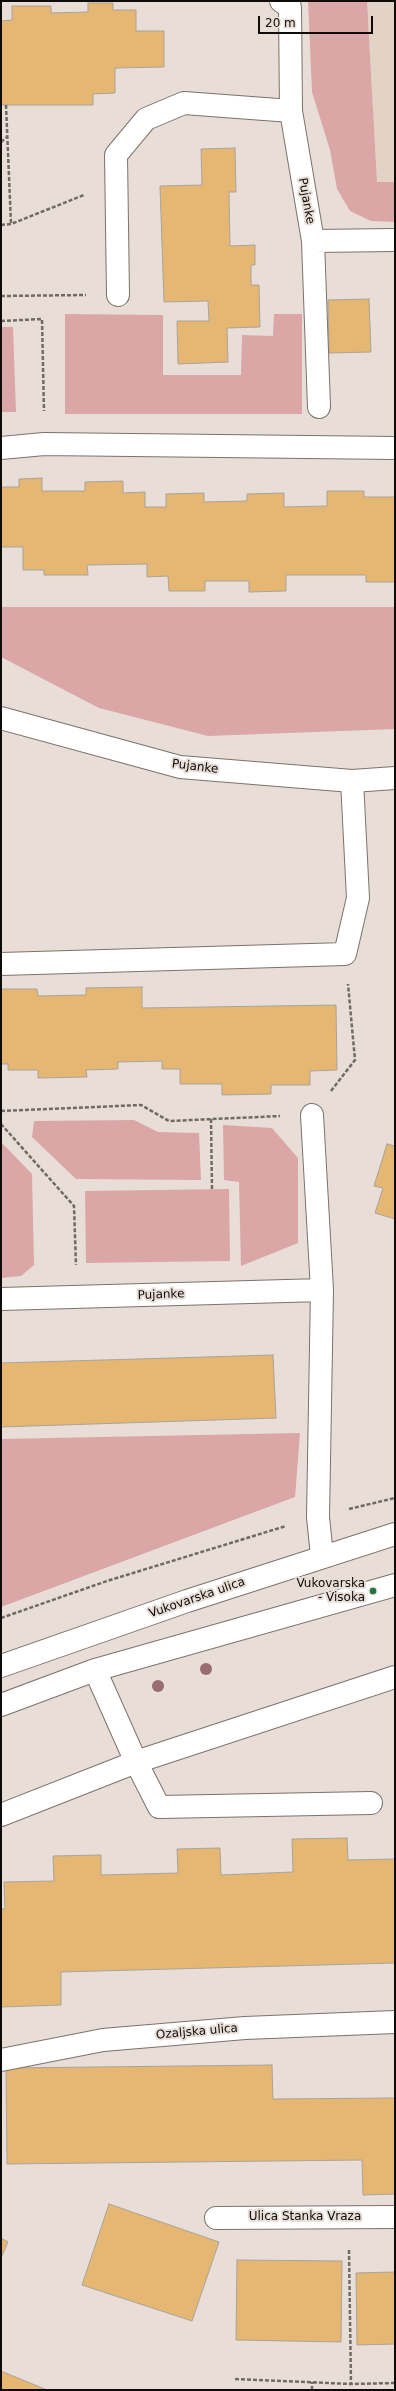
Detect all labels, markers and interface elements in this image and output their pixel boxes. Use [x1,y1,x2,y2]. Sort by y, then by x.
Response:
scale bar [260,8,375,34]
text: 20 m [265,16,296,30]
street label: Pujanke [295,177,317,225]
street label: Pujanke [171,757,219,777]
street label: Pujanke [137,1287,185,1303]
street label: Vukovarska ulica [147,1575,247,1621]
place label: Vukovarska - Visoka [296,1577,365,1605]
marker: Vukovarska - Visoka [368,1586,378,1596]
street label: Ozaljska ulica [155,2021,239,2043]
street label: Ulica Stanka Vraza [249,2210,361,2224]

